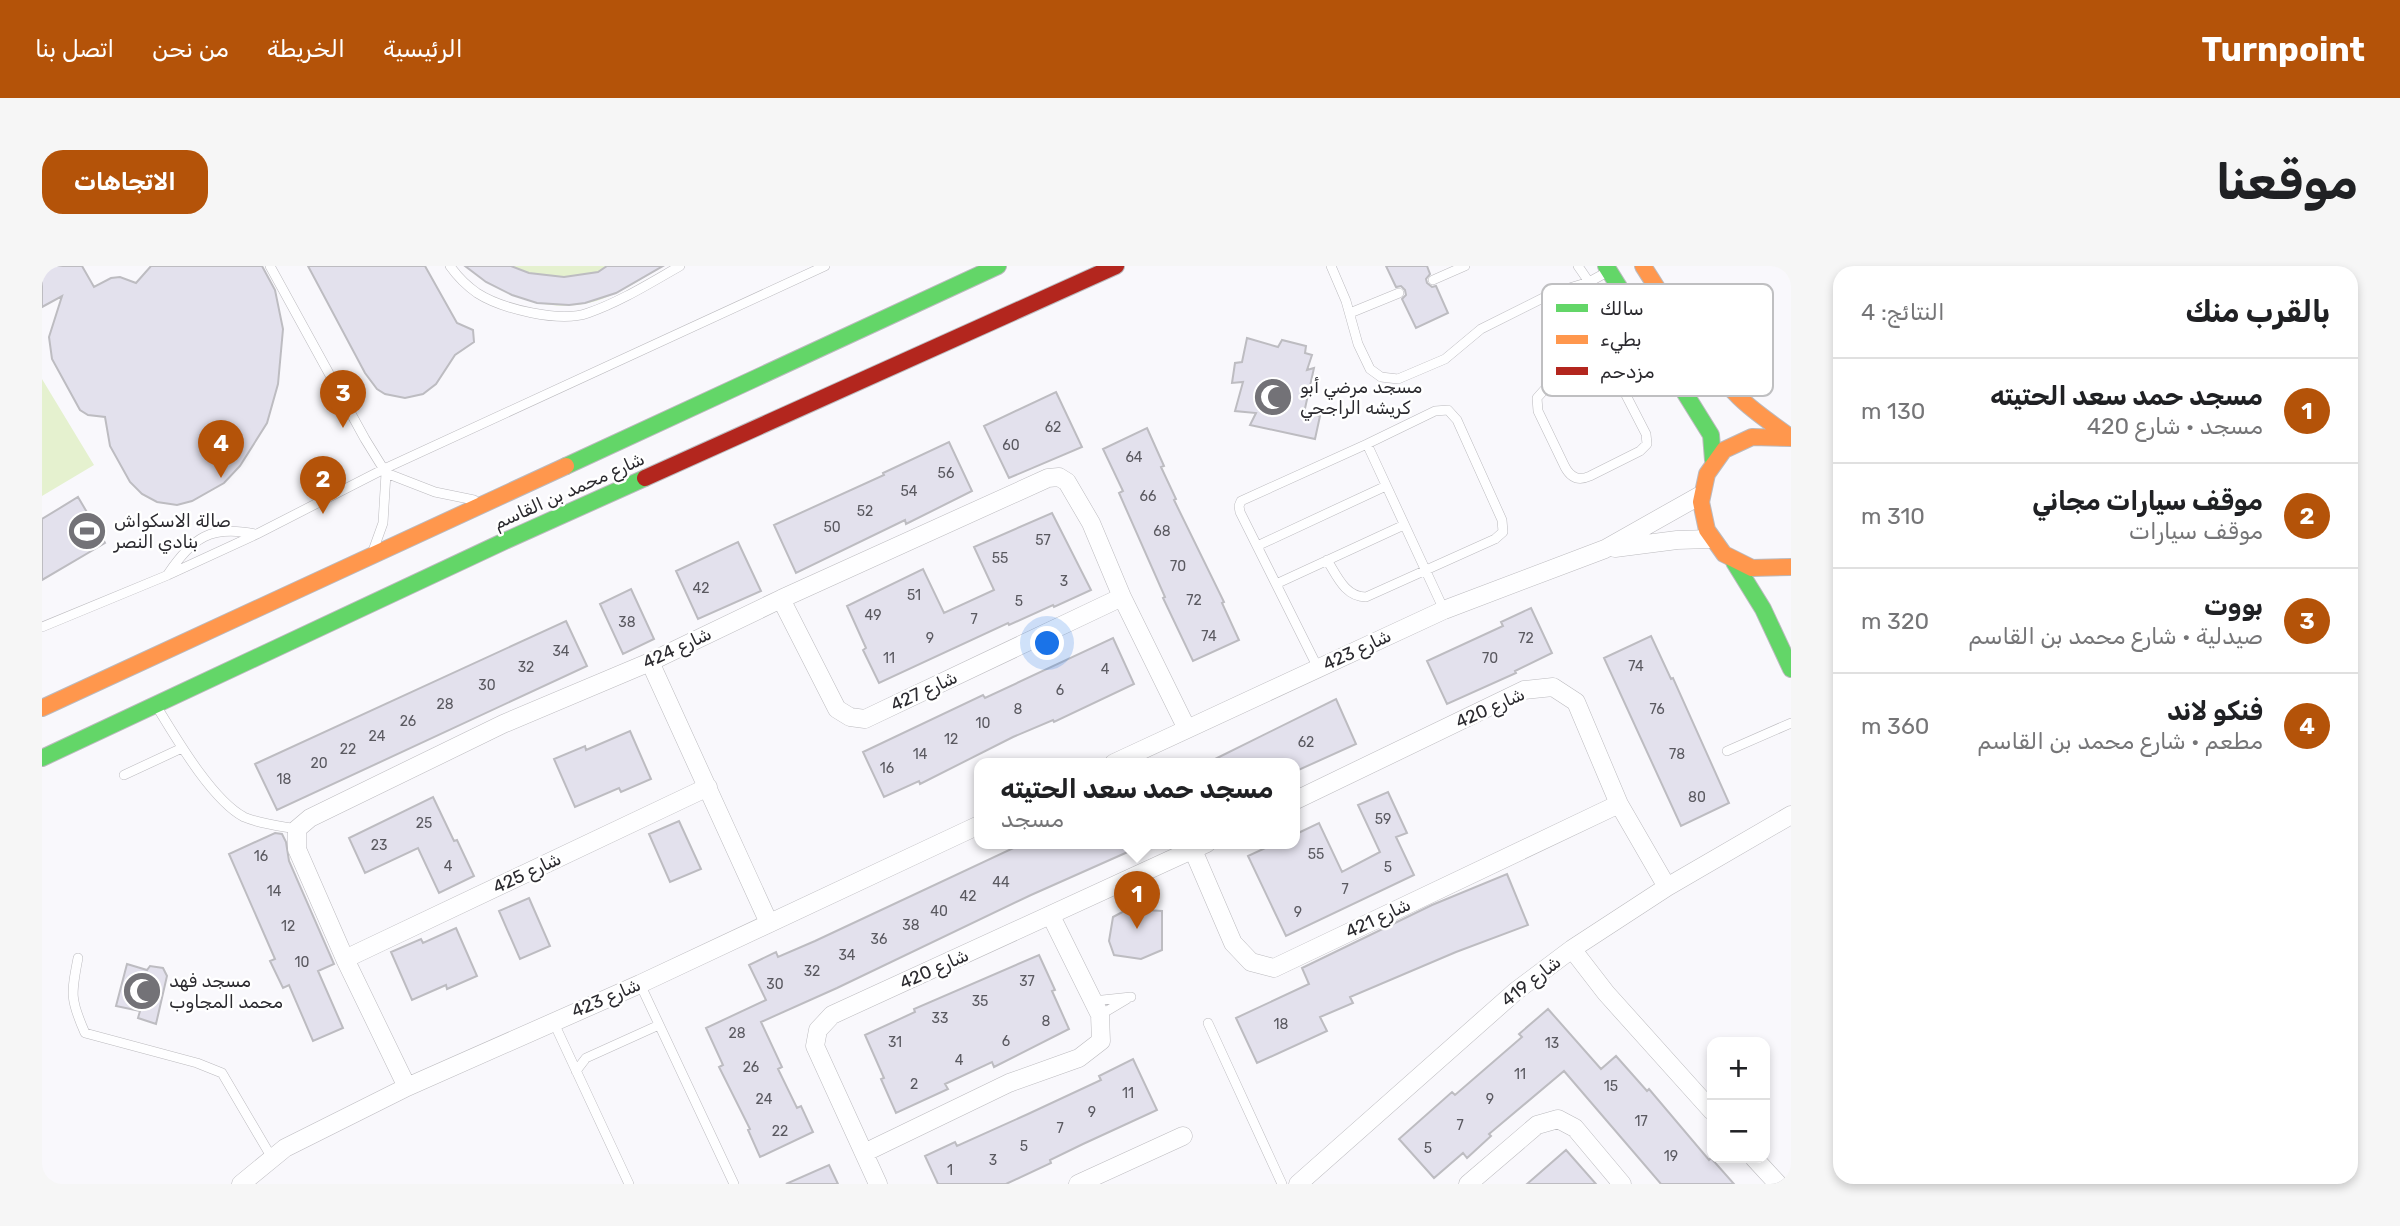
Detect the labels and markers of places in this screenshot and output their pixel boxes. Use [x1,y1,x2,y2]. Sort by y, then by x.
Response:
pin: 3 [320,370,366,428]
mosque icon: مسجد مرضي أبو كريشه الراجحي [1252,376,1294,418]
place label: مسجد مرضي أبو كريشه الراجحي [1300,376,1422,421]
pin: 4 [198,420,244,478]
pin: 2 [300,456,346,514]
sports icon: صالة الاسكواش بنادي النصر [66,510,108,552]
place label: صالة الاسكواش بنادي النصر [113,510,231,554]
pin: 1 [1114,871,1160,929]
mosque icon: مسجد فهد محمد المجاوب [121,970,163,1012]
place label: مسجد فهد محمد المجاوب [169,970,283,1013]

